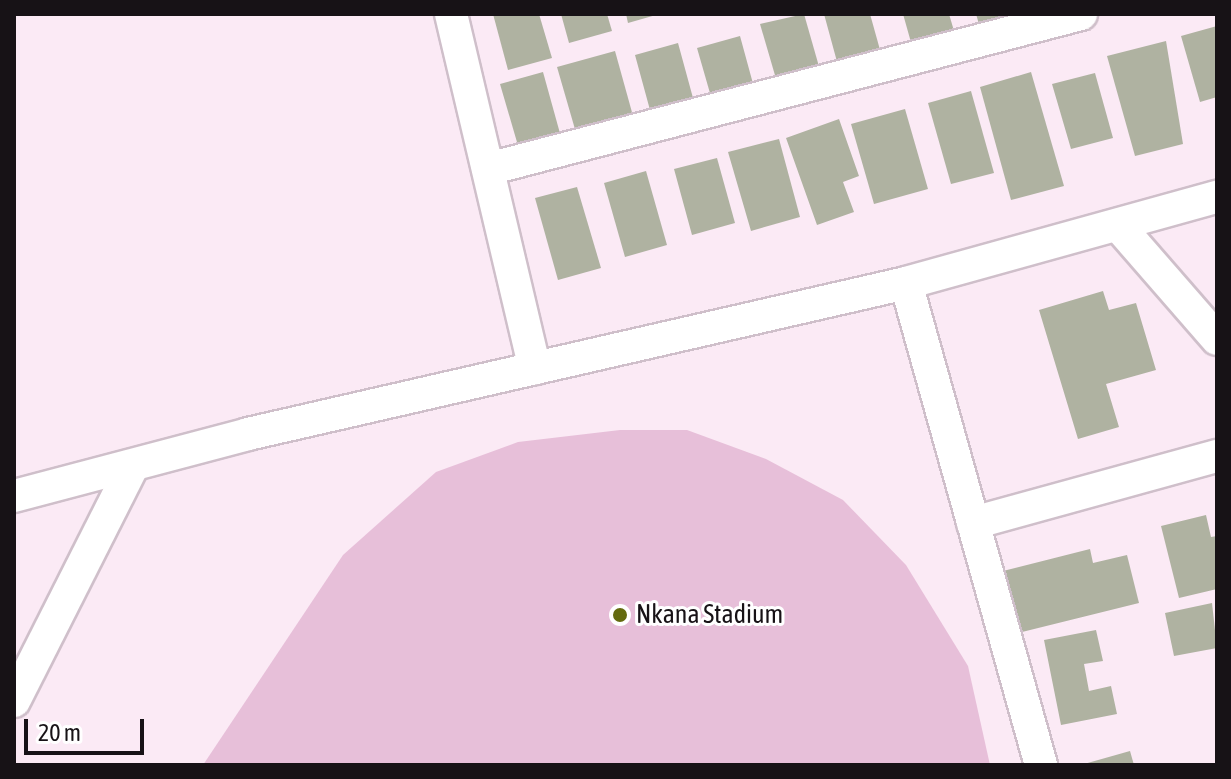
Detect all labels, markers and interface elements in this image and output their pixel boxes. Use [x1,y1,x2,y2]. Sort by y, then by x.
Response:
place label: Nkana Stadium [636,599,783,631]
marker: Nkana Stadium [611,606,629,624]
scale bar [28,703,148,753]
text: 20 m [38,719,81,746]

